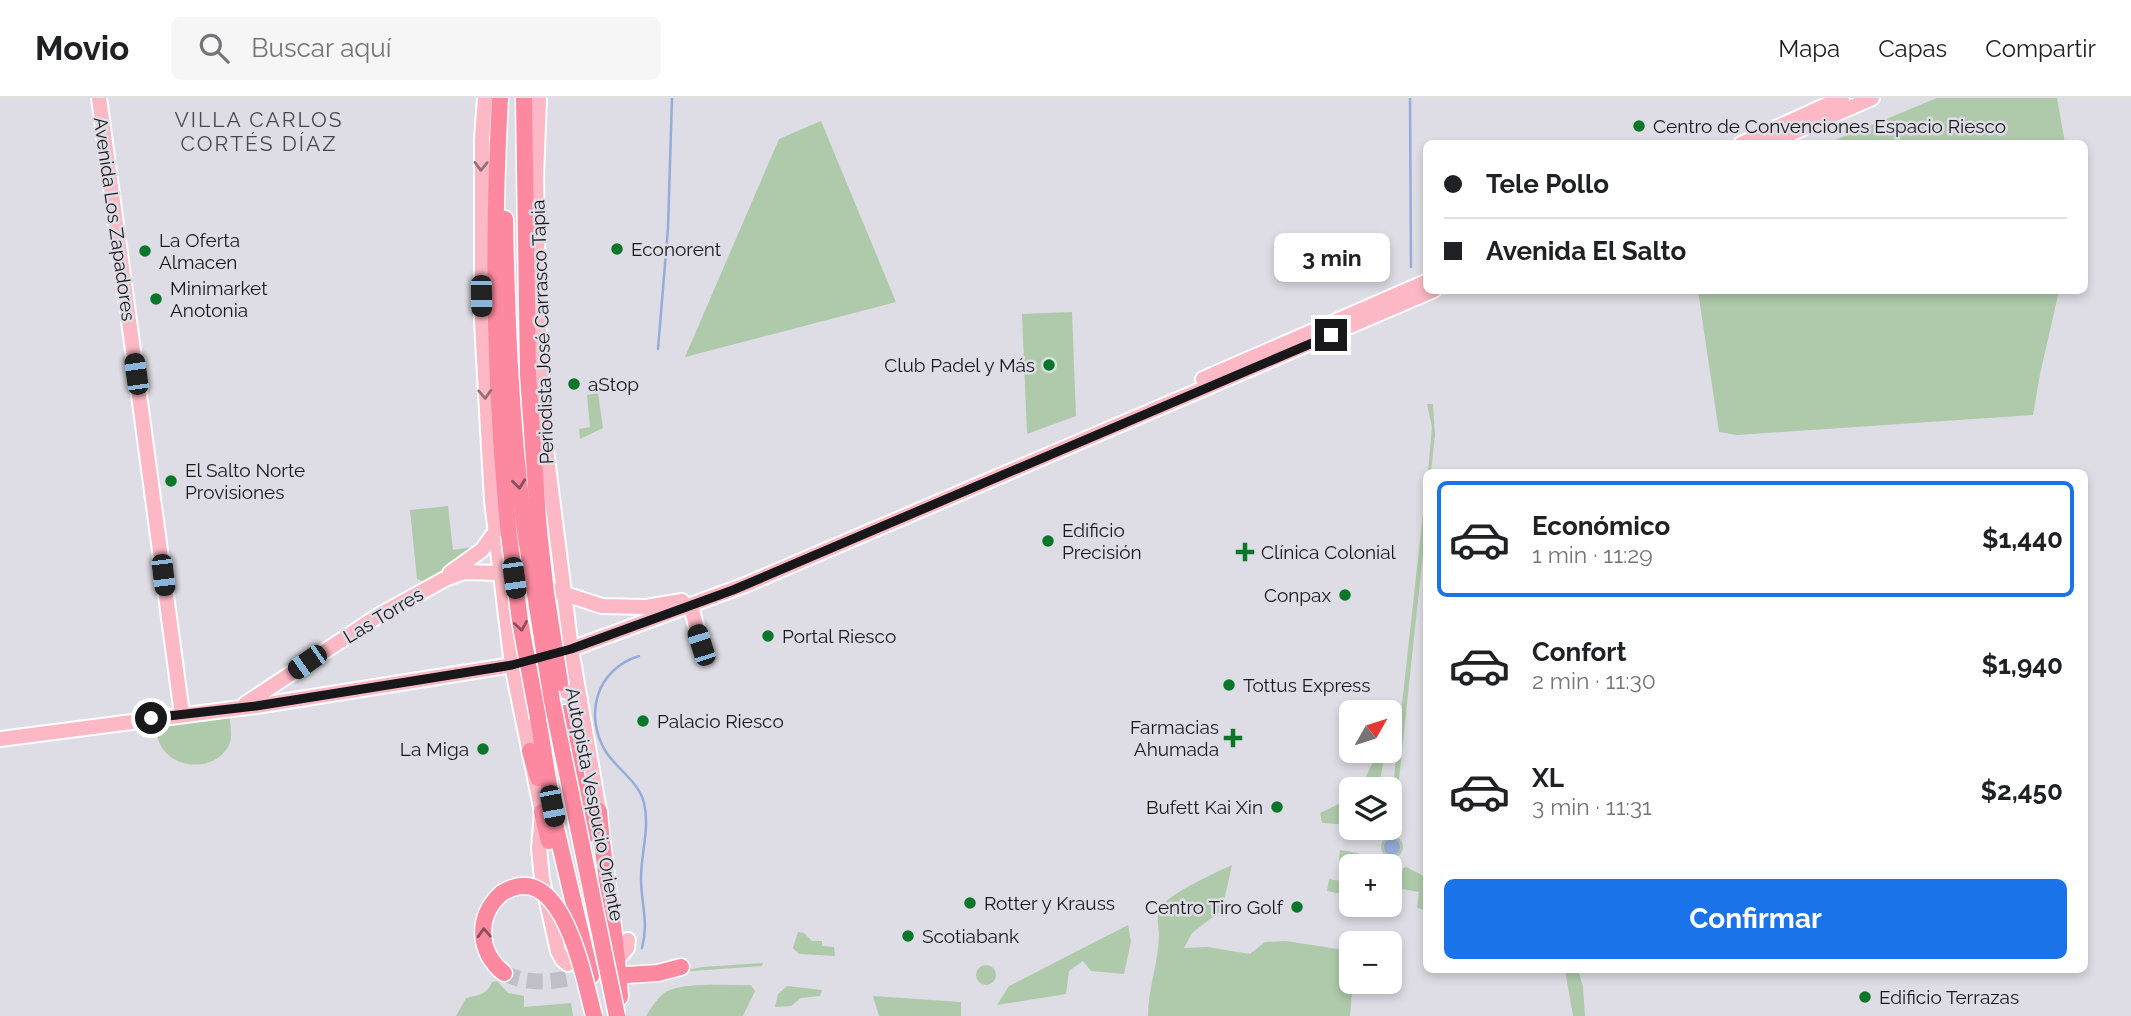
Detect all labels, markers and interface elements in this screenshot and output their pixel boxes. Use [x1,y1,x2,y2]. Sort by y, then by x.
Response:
search box [171,17,661,80]
text: Movio [35,29,129,68]
icon: search [195,29,233,67]
text: Buscar aquí [251,33,391,63]
text: Mapa [1778,34,1840,63]
text: Capas [1878,34,1947,63]
text: Compartir [1985,34,2096,63]
district label: VILLA CARLOS CORTÉS DÍAZ [174,107,344,156]
place label: Centro de Convenciones Espacio Riesco [1653,115,2006,137]
street label: Avenida Los Zapadores [90,116,140,322]
marker: Centro de Convenciones Espacio Riesco [1631,118,1647,134]
one-way arrow [473,161,489,172]
text: Tele Pollo [1486,169,1609,199]
street label: Periodista José Carrasco Tapia [526,199,558,465]
place label: La Oferta Almacen [159,229,240,273]
callout: 3 min [1273,233,1389,282]
text: Avenida El Salto [1486,236,1686,266]
place label: Econorent [631,238,722,260]
marker: Econorent [609,241,625,257]
marker: La Oferta Almacen [137,243,153,259]
text: 3 min [1302,244,1362,271]
car [471,275,492,317]
place label: Minimarket Anotonia [170,277,268,321]
marker: Minimarket Anotonia [148,291,164,307]
route end [1315,319,1347,351]
car [123,352,150,396]
place label: Club Padel y Más [884,354,1035,376]
marker: Club Padel y Más [1041,357,1057,373]
place label: aStop [588,373,639,395]
marker: aStop [566,376,582,392]
one-way arrow [477,388,492,399]
place label: El Salto Norte Provisiones [185,459,305,503]
marker: El Salto Norte Provisiones [163,473,179,489]
one-way arrow [511,478,526,490]
icon: car [1448,508,1511,571]
text: Económico [1532,511,1670,541]
place label: Edificio Precisión [1062,519,1142,563]
text: $1,440 [1982,524,2063,554]
marker: Edificio Precisión [1040,533,1056,549]
place label: Clínica Colonial [1261,541,1397,563]
text: 1 min · 11:29 [1532,541,1653,568]
marker: Clínica Colonial [1235,542,1255,562]
car [151,553,176,597]
car [501,556,528,600]
street label: Las Torres [339,583,427,647]
place label: Conpax [1264,584,1331,606]
marker: Conpax [1337,587,1353,603]
one-way arrow [514,621,529,632]
car [685,622,718,668]
place label: Portal Riesco [782,625,896,647]
marker: Portal Riesco [760,628,776,644]
icon: car [1448,634,1511,697]
text: Confort [1532,637,1626,667]
car [284,641,331,683]
text: $1,940 [1982,650,2063,680]
text: 2 min · 11:30 [1532,667,1656,694]
place label: Tottus Express [1243,674,1370,696]
marker: Tottus Express [1221,677,1237,693]
street label: Autopista Vespucio Oriente [562,685,628,923]
north arrow [1339,700,1402,763]
map controls [1339,700,1402,994]
route start [135,702,167,734]
place label: Palacio Riesco [657,710,784,732]
marker: Palacio Riesco [635,713,651,729]
place label: Farmacias Ahumada [1130,716,1219,760]
marker: Farmacias Ahumada [1225,730,1241,746]
place label: La Miga [400,738,469,760]
marker: La Miga [475,741,491,757]
icon: car [1448,760,1511,823]
text: XL [1532,763,1564,793]
text: $2,450 [1981,776,2063,806]
button: layers [1339,777,1402,840]
car [538,783,567,829]
text: 3 min · 11:31 [1532,793,1652,820]
place label: Bufett Kai Xin [1146,796,1263,818]
marker: Bufett Kai Xin [1269,799,1285,815]
button: + [1339,854,1402,917]
button: Confirmar [1444,879,2067,959]
place label: Rotter y Krauss [984,892,1115,914]
marker: Rotter y Krauss [962,895,978,911]
place label: Centro Tiro Golf [1145,896,1284,918]
marker: Centro Tiro Golf [1289,899,1305,915]
place label: Scotiabank [922,925,1019,947]
one-way arrow [477,927,492,938]
marker: Scotiabank [900,928,916,944]
button: − [1339,931,1402,994]
place label: Edificio Terrazas [1879,986,2019,1008]
marker: Edificio Terrazas [1857,989,1873,1005]

